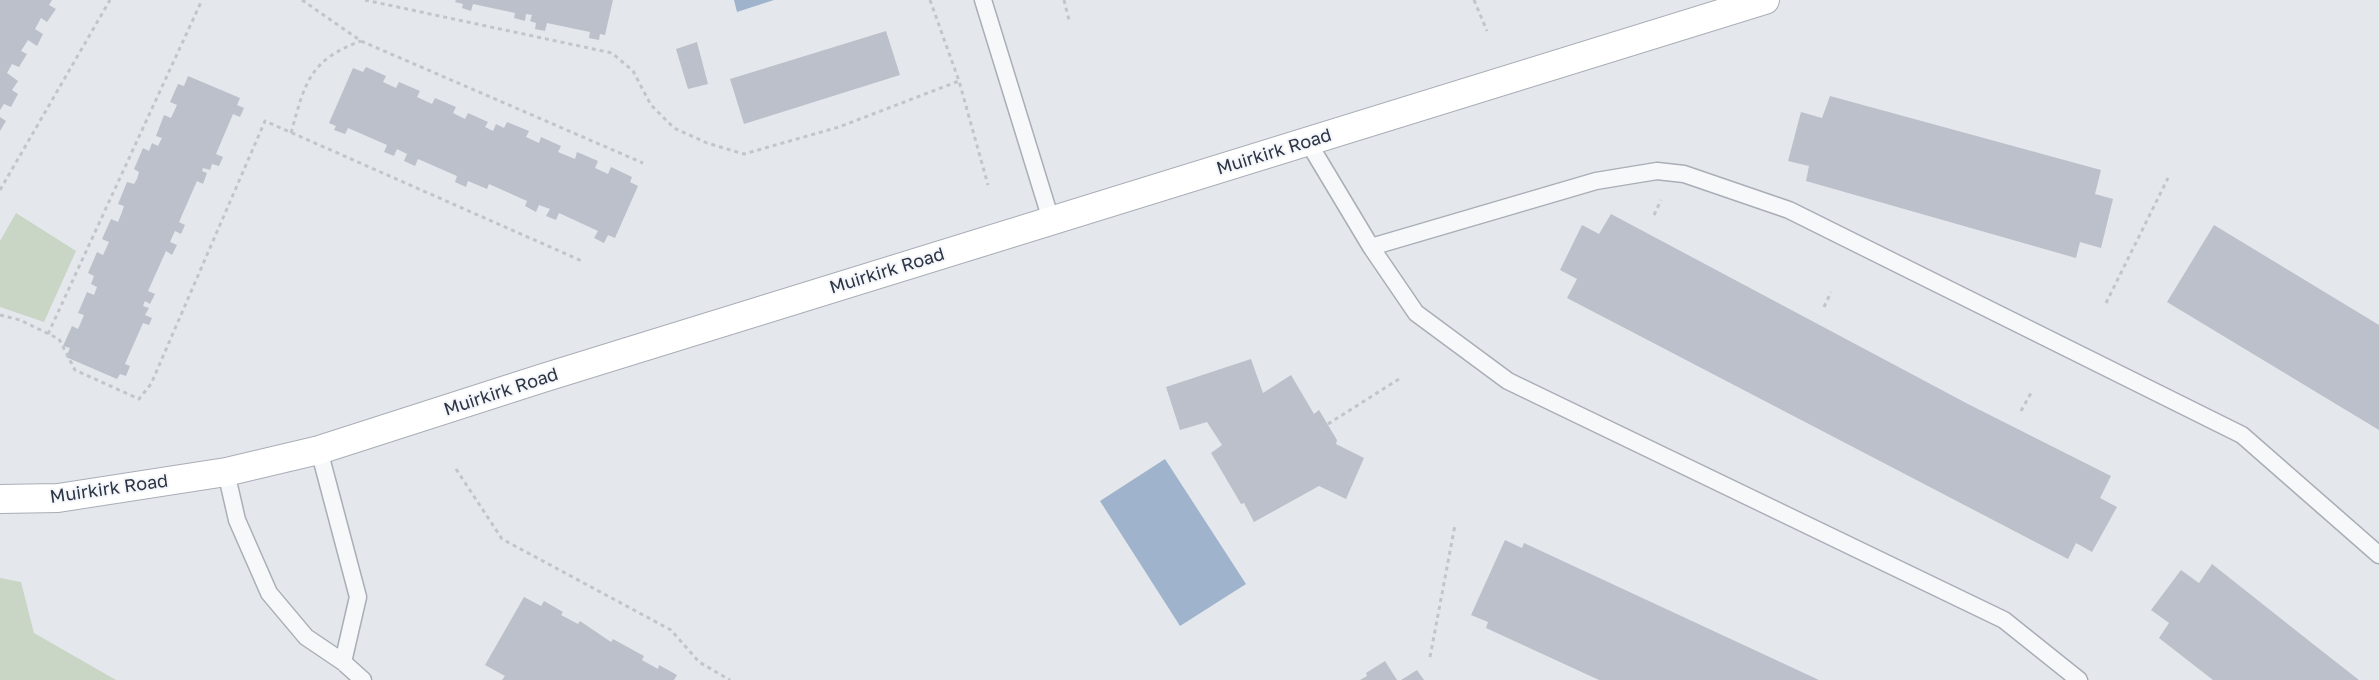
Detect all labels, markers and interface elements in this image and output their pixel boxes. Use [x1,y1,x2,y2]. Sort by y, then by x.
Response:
street label: Muirkirk Road [1214,124,1334,180]
street label: Muirkirk Road [827,243,947,299]
street label: Muirkirk Road [441,363,561,421]
street label: Muirkirk Road [49,470,169,508]

